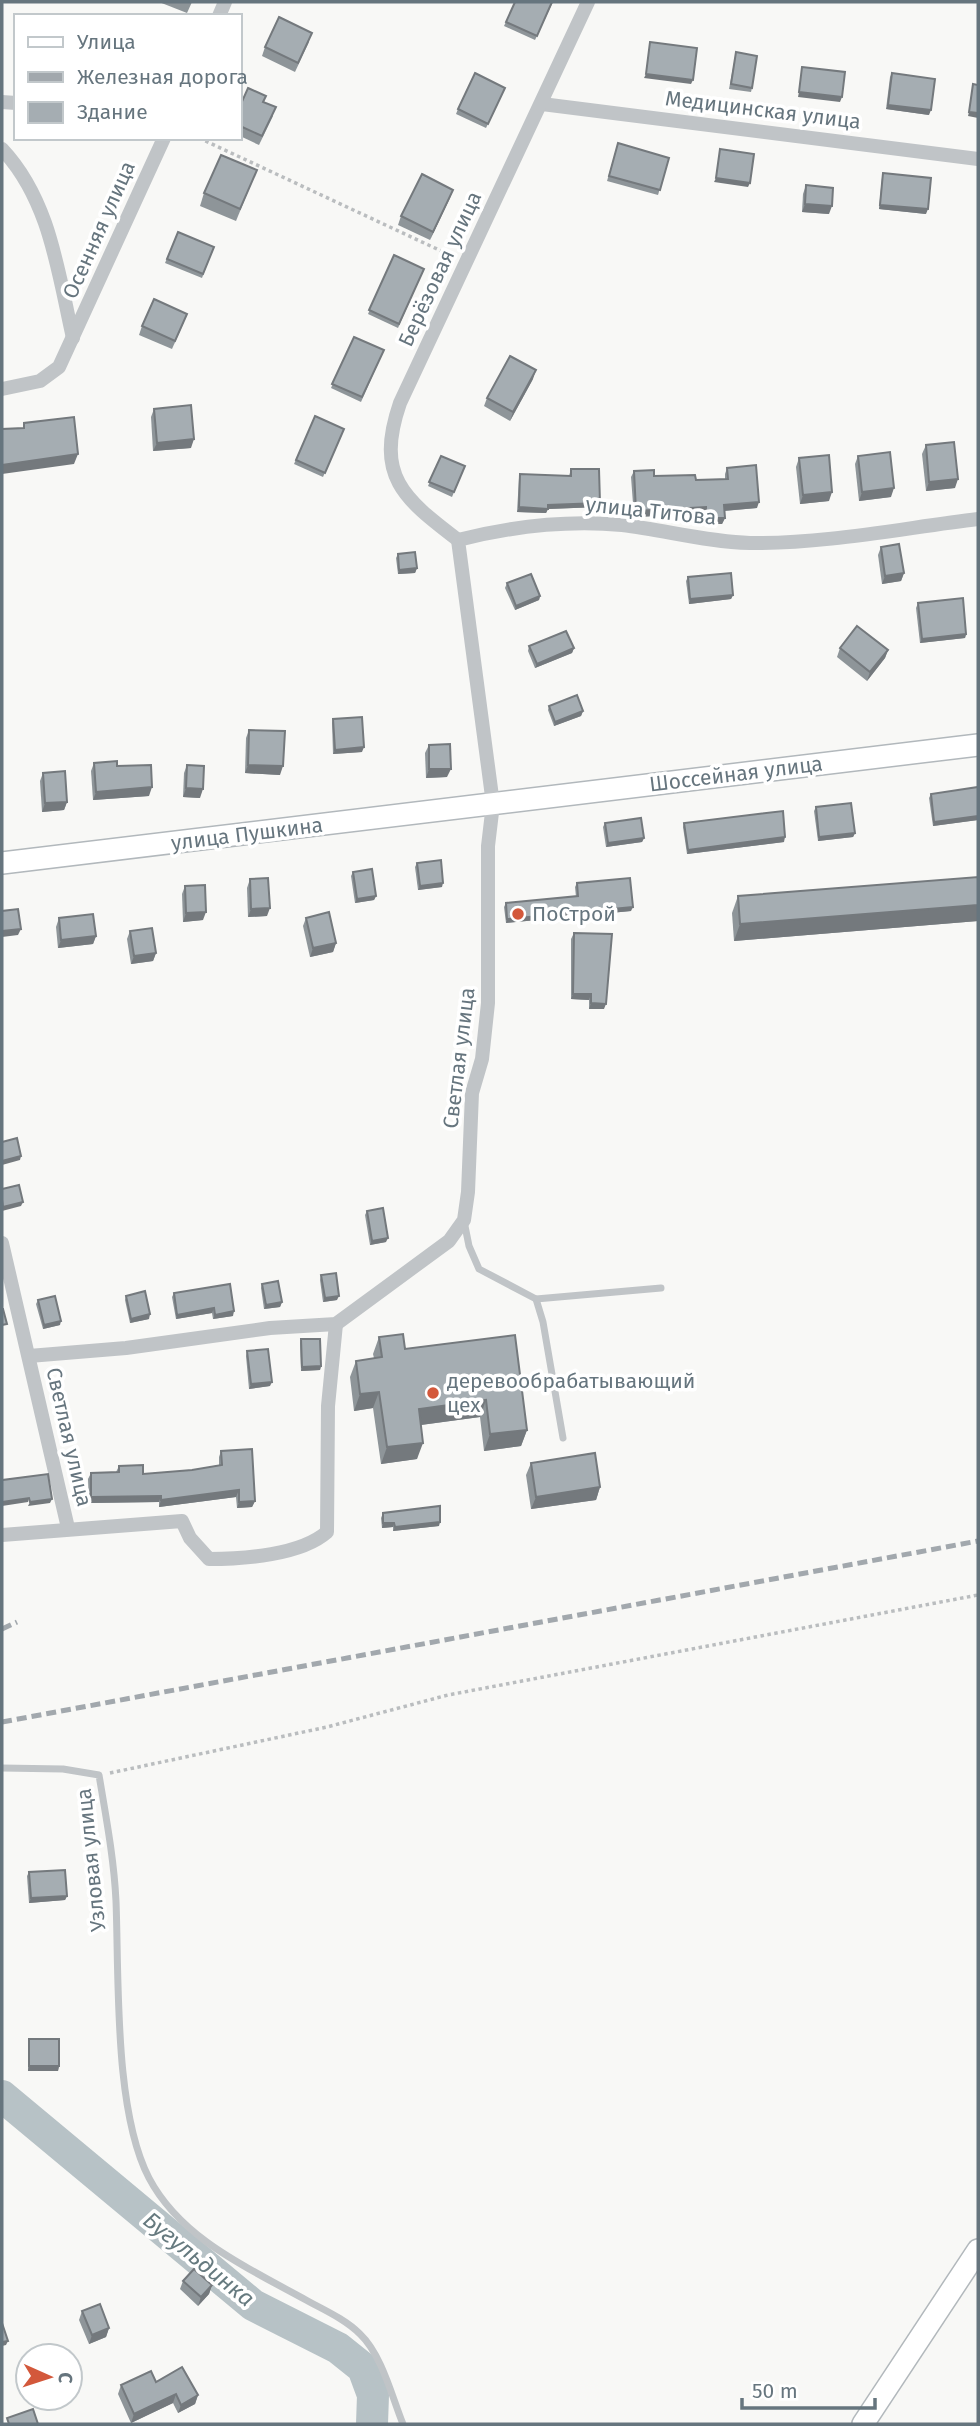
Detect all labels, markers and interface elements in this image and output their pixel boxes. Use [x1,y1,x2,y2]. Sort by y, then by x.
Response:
legend [14,14,242,140]
text: Улица [77,29,136,55]
text: Железная дорога [77,64,248,90]
street label: Медицинская улица [664,85,862,135]
text: Здание [77,99,148,125]
street label: Осенняя улица [57,157,141,303]
street label: Берёзовая улица [393,187,487,351]
street label: улица Титова [584,491,718,531]
street label: Шоссейная улица [648,750,824,798]
street label: улица Пушкина [170,812,324,856]
place label: ПоСтрой [532,901,616,927]
marker: ПоСтрой [510,906,526,922]
street label: Светлая улица [437,986,481,1130]
street label: Светлая улица [40,1365,98,1509]
place label: деревообрабатывающий цех [447,1368,695,1418]
marker: деревообрабатывающий цех [425,1385,441,1401]
street label: Узловая улица [71,1787,111,1933]
water label: Бугульдинка [138,2206,260,2312]
north arrow [14,2342,84,2412]
scale bar [742,2366,875,2410]
text: С [54,2372,77,2384]
text: 50 m [752,2378,798,2404]

